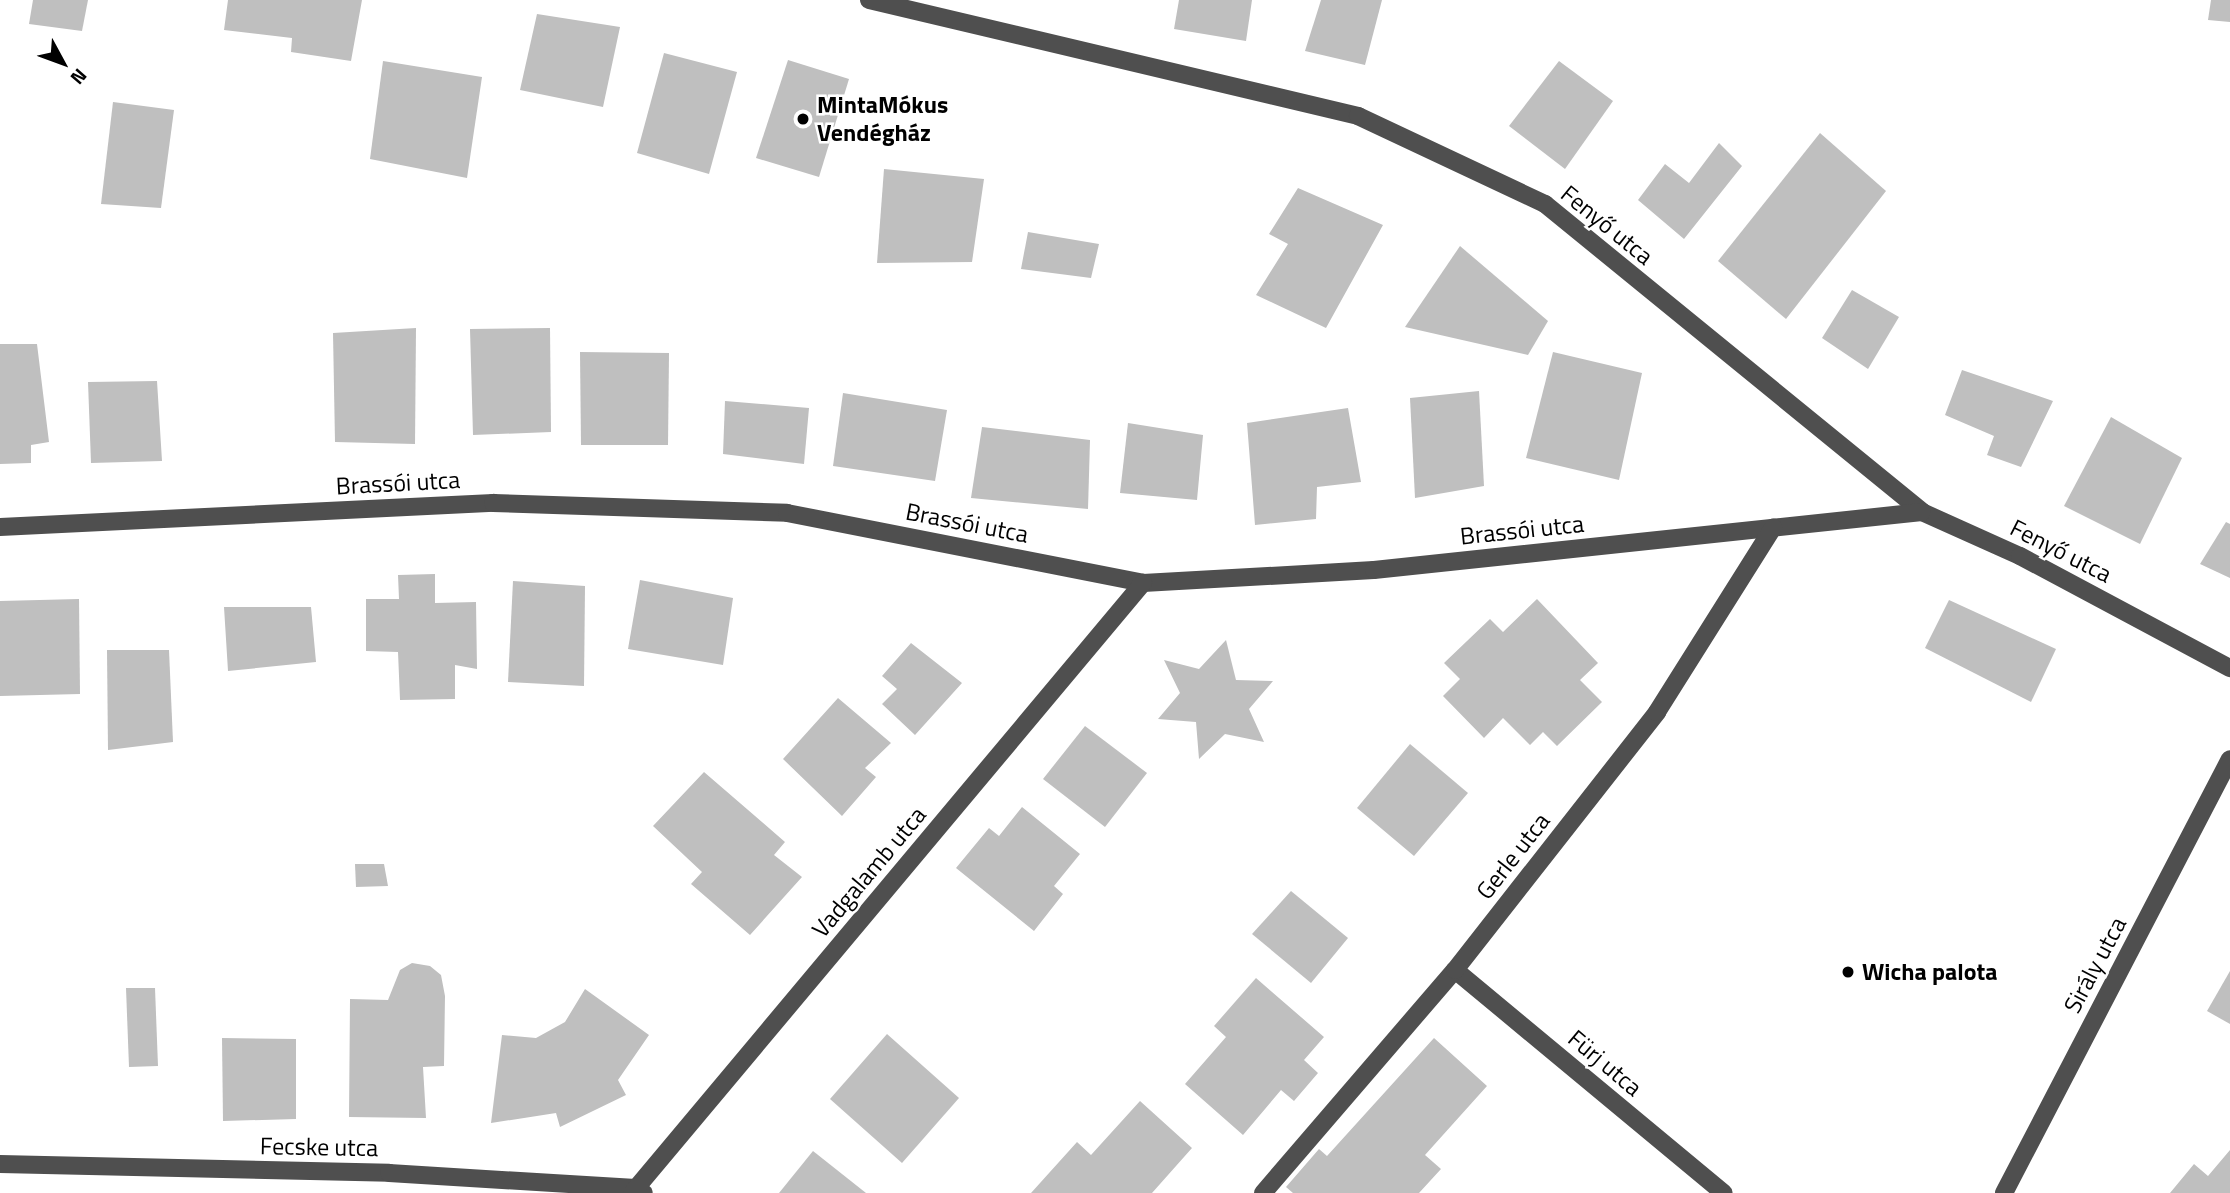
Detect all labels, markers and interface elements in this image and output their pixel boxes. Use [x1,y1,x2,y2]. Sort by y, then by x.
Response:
north arrow [28,28,98,98]
text: N [64,63,94,92]
place label: MintaMókus Vendégház [817,91,948,147]
marker: MintaMókus Vendégház [795,111,811,127]
street label: Fenyő utca [1555,179,1659,271]
street label: Brassói utca [335,465,461,501]
street label: Brassói utca [903,497,1031,549]
street label: Brassói utca [1459,509,1585,551]
street label: Fenyő utca [2005,513,2117,589]
street label: Vadgalamb utca [806,801,932,943]
street label: Gerle utca [1470,807,1556,905]
street label: Sirály utca [2058,912,2132,1018]
place label: Wicha palota [1862,958,1998,986]
marker: Wicha palota [1840,964,1856,980]
street label: Fürj utca [1562,1024,1648,1102]
street label: Fecske utca [260,1132,378,1162]

